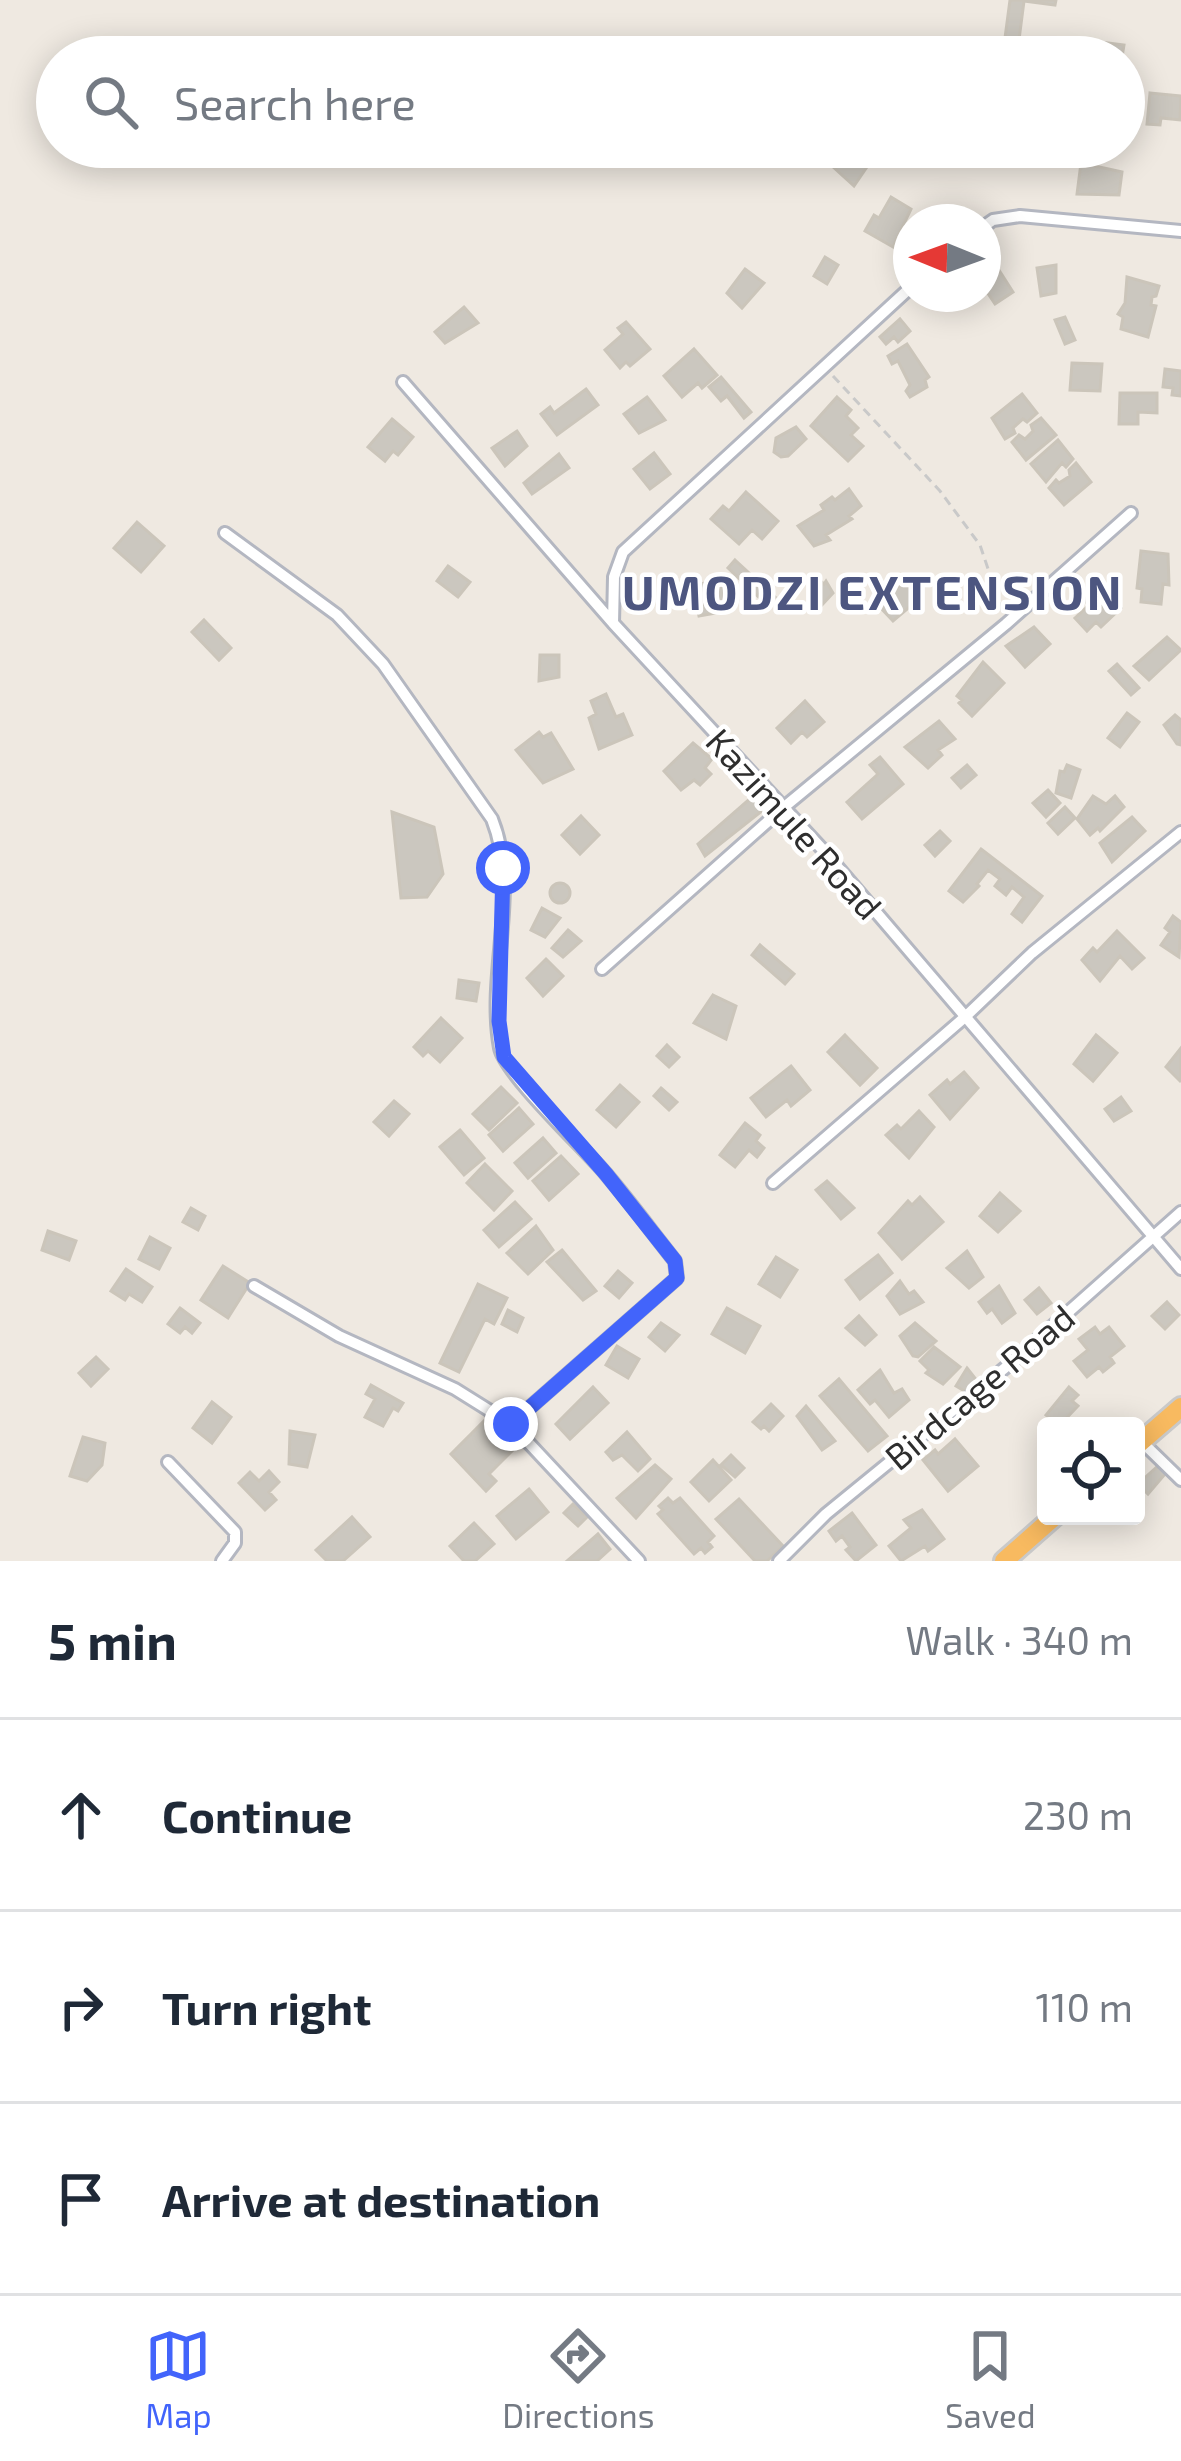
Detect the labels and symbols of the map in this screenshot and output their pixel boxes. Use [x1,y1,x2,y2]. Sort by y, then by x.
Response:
north arrow [893,204,1001,312]
district label: UMODZI EXTENSION [622,562,1124,620]
street label: Kazimule Road [698,719,892,927]
route start [476,841,530,895]
street label: Birdcage Road [876,1294,1082,1478]
route end [484,1397,538,1451]

